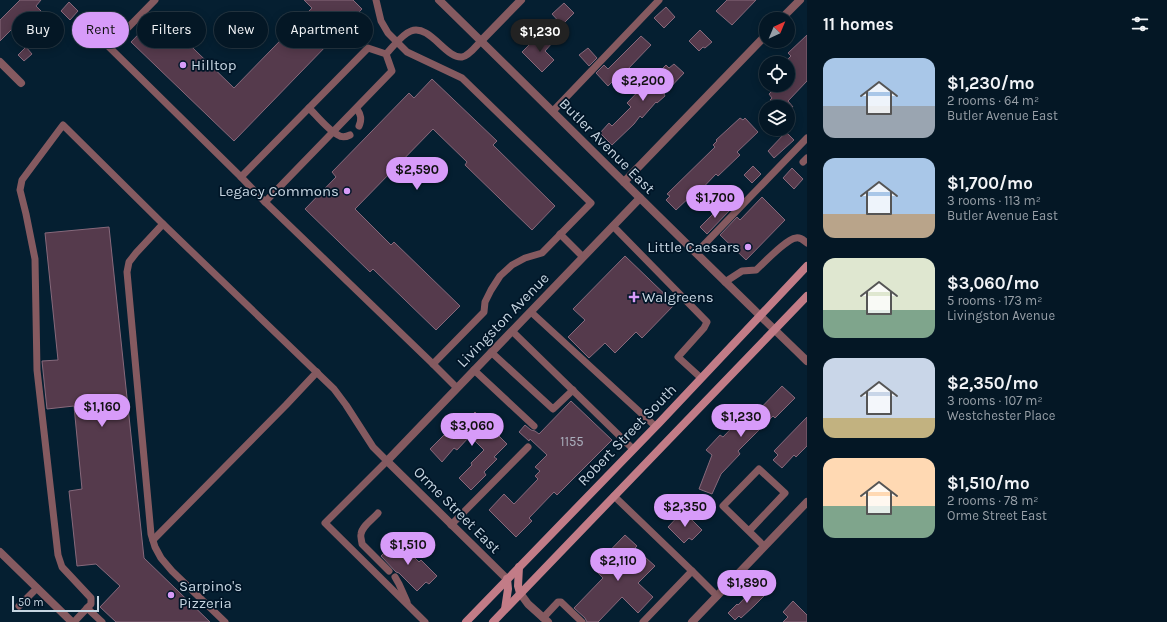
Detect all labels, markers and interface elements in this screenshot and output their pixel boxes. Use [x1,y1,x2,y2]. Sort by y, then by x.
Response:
chip: Buy [12,12,64,48]
chip: Rent [72,12,129,48]
chip: Filters [137,12,206,48]
chip: New [214,12,268,48]
chip: Apartment [276,12,373,48]
north arrow [759,12,795,48]
map controls [759,12,795,136]
icon: filters [1129,13,1151,35]
text: 11 homes [823,14,894,34]
pin: $1,230 [507,19,573,53]
text: $1,230 [519,24,561,39]
place label: Hilltop [191,56,237,74]
button: locate [759,56,795,92]
marker: Hilltop [178,60,188,70]
pin: $2,200 [610,68,676,102]
text: $2,200 [621,73,665,88]
text: $1,230/mo [947,73,1034,93]
icon: home [855,74,903,122]
text: 2 rooms · 64 m² [947,93,1039,108]
street label: Butler Avenue East [555,94,659,198]
button: layers [759,100,795,136]
text: Butler Avenue East [947,108,1058,123]
pin: $2,590 [384,157,450,191]
text: $2,590 [395,162,439,177]
text: $1,700/mo [947,173,1033,193]
icon: home [855,174,903,222]
place label: Legacy Commons [219,182,339,200]
pin: $1,700 [682,185,748,219]
marker: Legacy Commons [342,186,352,196]
text: $1,700 [695,190,735,205]
text: 3 rooms · 113 m² [947,193,1041,208]
text: Butler Avenue East [947,208,1058,223]
place label: Little Caesars [647,238,740,256]
marker: Little Caesars [743,242,753,252]
street label: Livingston Avenue [453,269,553,371]
text: $3,060/mo [947,273,1039,293]
icon: home [855,274,903,322]
place label: Walgreens [642,288,714,306]
marker: Walgreens [629,292,639,302]
text: 5 rooms · 173 m² [947,293,1042,308]
text: Livingston Avenue [947,308,1055,323]
text: $2,350/mo [947,373,1038,393]
icon: home [855,374,903,422]
street label: Robert Street South [574,380,680,490]
text: 3 rooms · 107 m² [947,393,1043,408]
pin: $1,160 [69,394,135,428]
text: $1,160 [83,399,121,414]
pin: $1,230 [708,404,774,438]
text: Westchester Place [947,408,1055,423]
text: $1,230 [720,409,762,424]
pin: $3,060 [439,413,505,447]
text: $3,060 [450,418,494,433]
house number: 1155 [560,434,584,449]
street label: Orme Street East [410,463,504,557]
text: $1,510/mo [947,473,1030,493]
icon: home [855,474,903,522]
text: 2 rooms · 78 m² [947,493,1039,508]
pin: $2,350 [652,494,718,528]
text: $2,350 [663,499,707,514]
text: Orme Street East [947,508,1047,523]
pin: $1,510 [375,532,441,566]
text: $1,510 [389,537,427,552]
pin: $2,110 [585,548,651,582]
text: $2,110 [599,553,637,568]
pin: $1,890 [714,570,780,604]
text: $1,890 [726,575,768,590]
place label: Sarpino's Pizzeria [179,577,242,612]
marker: Sarpino's Pizzeria [166,590,176,600]
scale bar [12,594,99,613]
text: 50 m [18,596,44,609]

